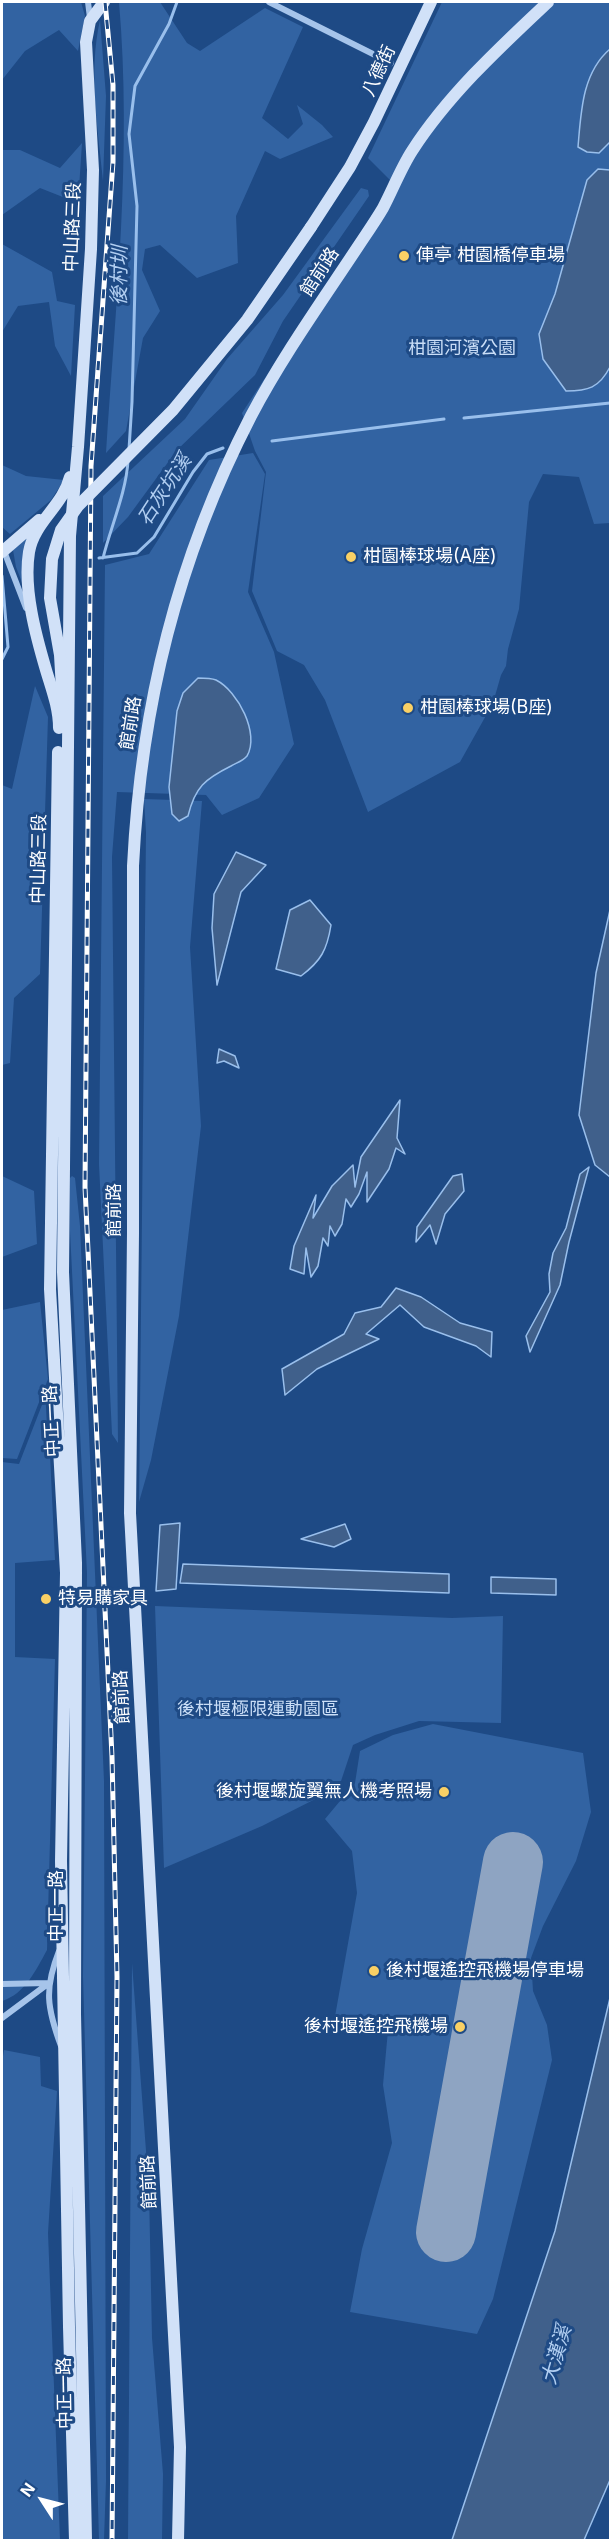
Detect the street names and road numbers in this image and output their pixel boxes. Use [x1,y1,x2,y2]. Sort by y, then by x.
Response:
street label: 八德街 [358,42,400,100]
street label: 中山路三段 [61,182,85,272]
street label: 館前路 [296,243,344,301]
street label: 館前路 [116,695,146,751]
street label: 中山路三段 [27,814,51,904]
street label: 館前路 [104,1183,126,1237]
street label: 中正一路 [39,1384,65,1458]
street label: 館前路 [110,1669,134,1725]
street label: 中正一路 [46,1870,68,1942]
street label: 館前路 [137,2154,161,2210]
street label: 中正一路 [54,2357,76,2429]

